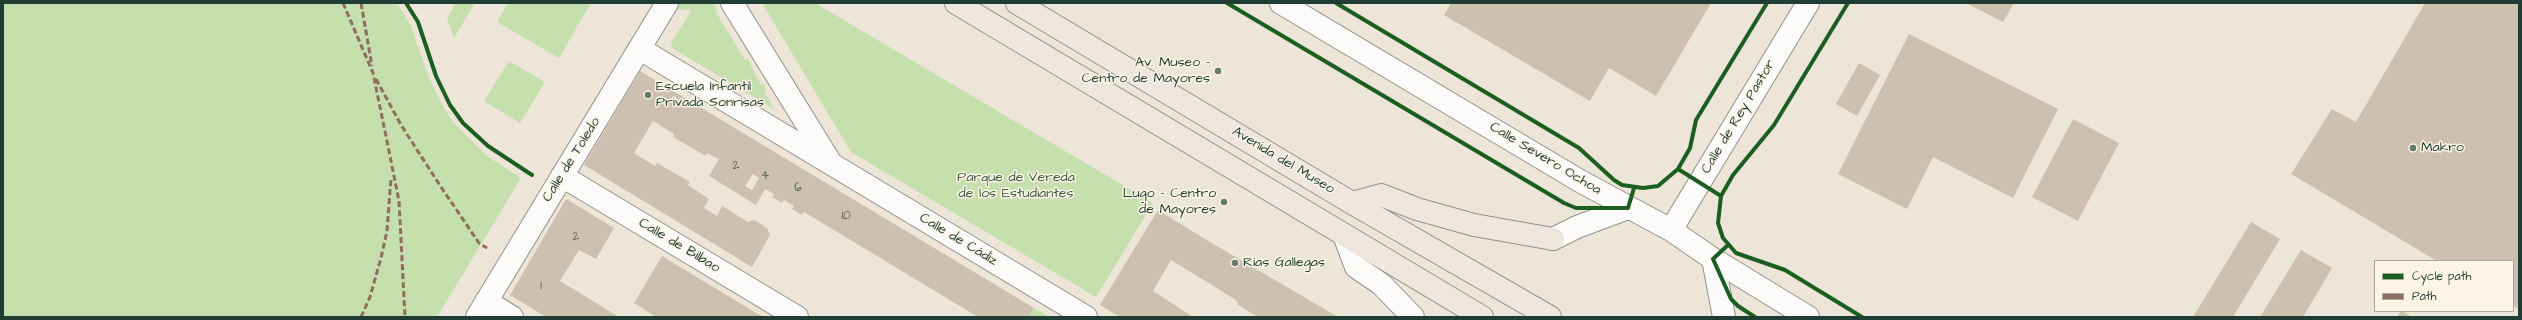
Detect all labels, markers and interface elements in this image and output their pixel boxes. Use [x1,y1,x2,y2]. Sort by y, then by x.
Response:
place label: Av. Museo - Centro de Mayores [1082,55,1210,88]
street label: Calle de Rey Pastor [1698,57,1780,177]
marker: Av. Museo - Centro de Mayores [1213,66,1223,76]
place label: Escuela Infantil Privada Sonrisas [656,79,764,112]
marker: Escuela Infantil Privada Sonrisas [643,90,653,100]
street label: Calle de Toledo [539,115,605,205]
street label: Calle Severo Ochoa [1486,119,1604,199]
street label: Avenida del Museo [1229,124,1337,198]
place label: Makro [2421,140,2464,156]
marker: Makro [2408,143,2418,153]
house number: 2 [733,159,739,173]
house number: 4 [761,169,769,183]
park label: Parque de Vereda de los Estudiantes [957,170,1075,202]
house number: 6 [794,181,802,195]
place label: Lugo - Centro de Mayores [1123,186,1216,218]
marker: Lugo - Centro de Mayores [1219,197,1229,207]
house number: 10 [841,209,851,223]
street label: Calle de Cádiz [916,210,1000,270]
street label: Calle de Bilbao [635,215,723,277]
house number: 2 [573,230,579,244]
place label: Rías Gallegas [1243,255,1325,271]
marker: Rías Gallegas [1230,258,1240,268]
legend [2374,260,2514,312]
text: Cycle path [2412,268,2471,285]
house number: 1 [540,279,542,293]
text: Path [2412,288,2437,305]

